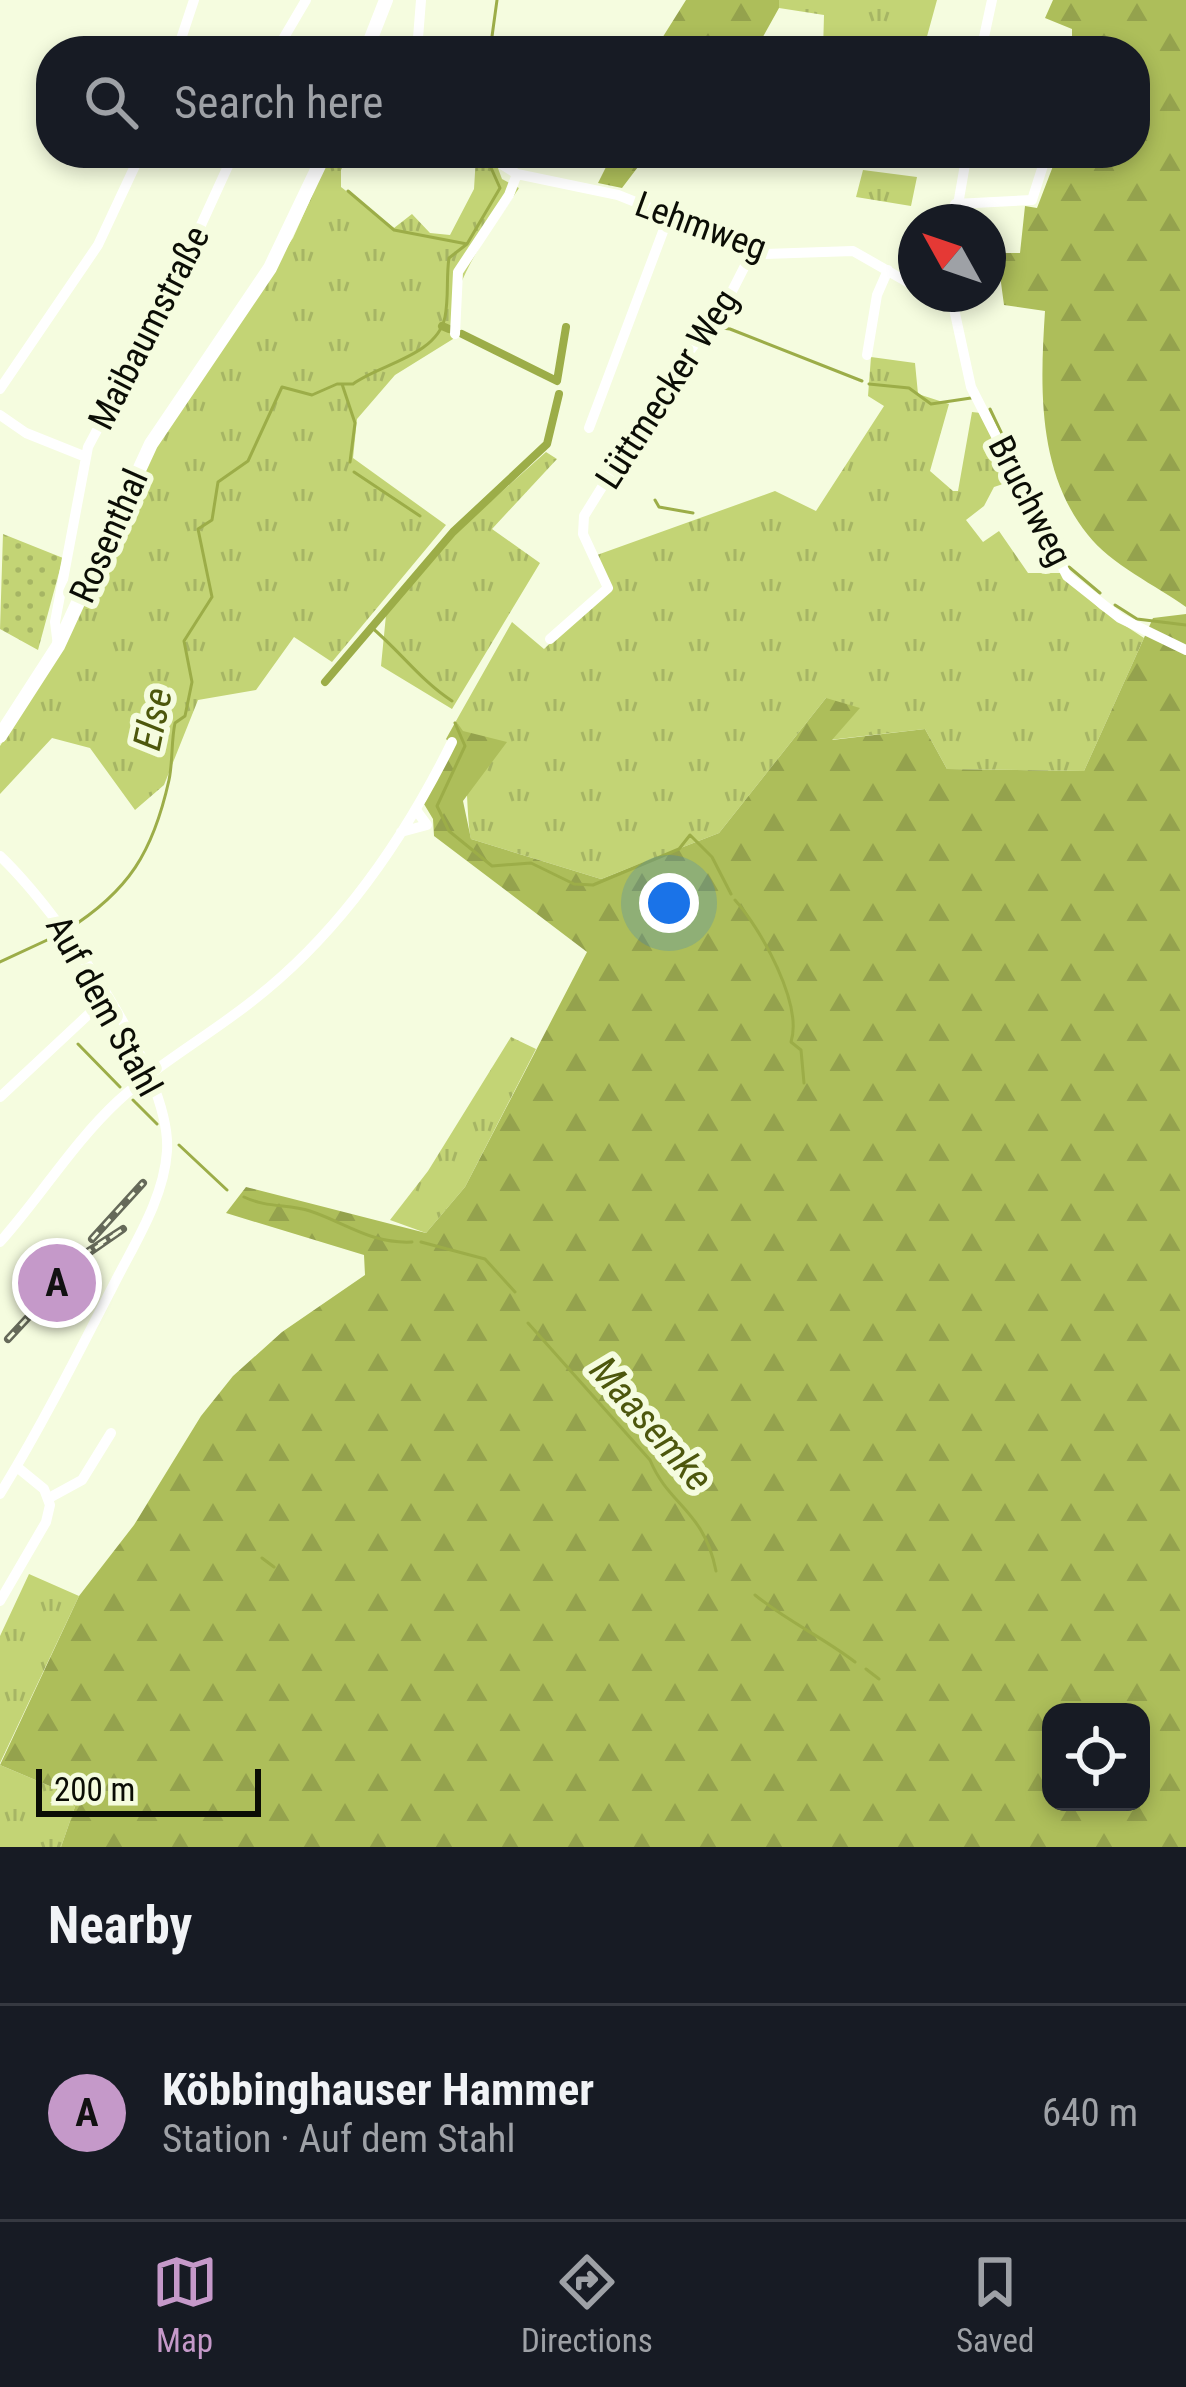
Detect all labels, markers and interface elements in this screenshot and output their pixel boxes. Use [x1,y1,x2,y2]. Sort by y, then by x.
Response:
search box [36,36,1150,168]
icon: search [78,69,144,135]
text: Search here [174,76,383,129]
street label: Lehmweg [630,183,772,269]
north arrow [898,204,1006,312]
street label: Maibaumstraße [80,219,218,437]
street label: Lüttmecker Weg [587,281,747,497]
street label: Bruchweg [979,429,1081,573]
street label: Rosenthal [61,463,157,609]
water label: Else [124,684,182,754]
your location [639,873,699,933]
street label: Auf dem Stahl [37,908,171,1104]
pin: A [18,1238,96,1328]
water label: Maasemke [580,1348,722,1500]
map controls [1042,1703,1150,1811]
button: locate [1042,1703,1150,1811]
scale bar [36,1763,261,1816]
text: 200 m [54,1770,135,1809]
text: Nearby [48,1896,192,1955]
text: Köbbinghauser Hammer [162,2063,594,2116]
text: A [75,2090,99,2136]
text: 640 m [1042,2090,1138,2136]
text: Station · Auf dem Stahl [162,2116,515,2162]
tab: Map [152,2249,218,2360]
tab: Directions [521,2249,653,2360]
tab: Saved [956,2249,1034,2360]

